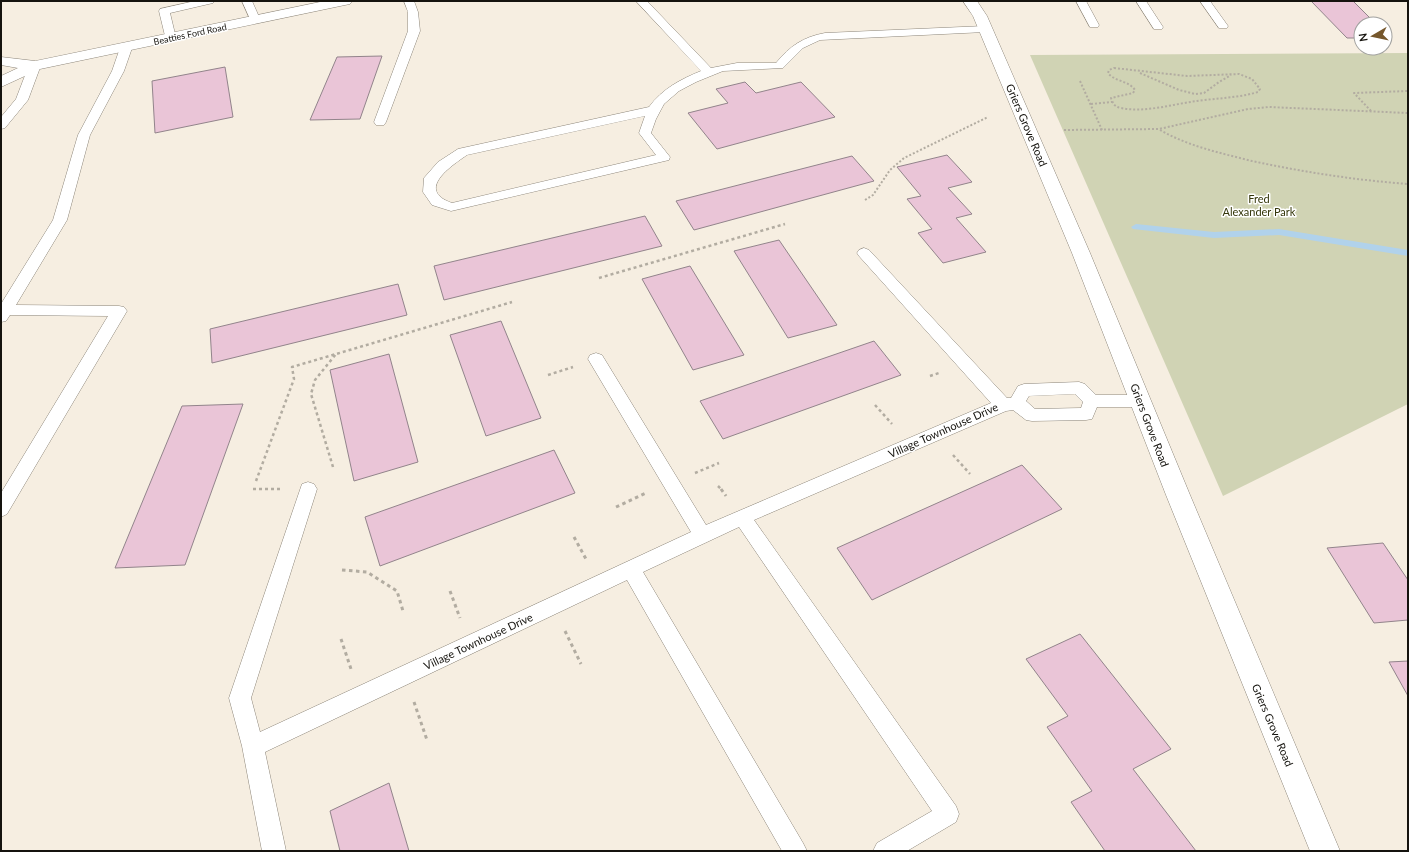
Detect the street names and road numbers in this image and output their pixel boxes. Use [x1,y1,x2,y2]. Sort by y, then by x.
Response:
street label: Beatties Ford Road [152,21,228,47]
street label: Griers Grove Road [1004,82,1050,168]
street label: Griers Grove Road [1128,381,1172,469]
street label: Village Townhouse Drive [886,400,1000,460]
street label: Village Townhouse Drive [421,610,535,672]
street label: Griers Grove Road [1250,682,1296,768]

